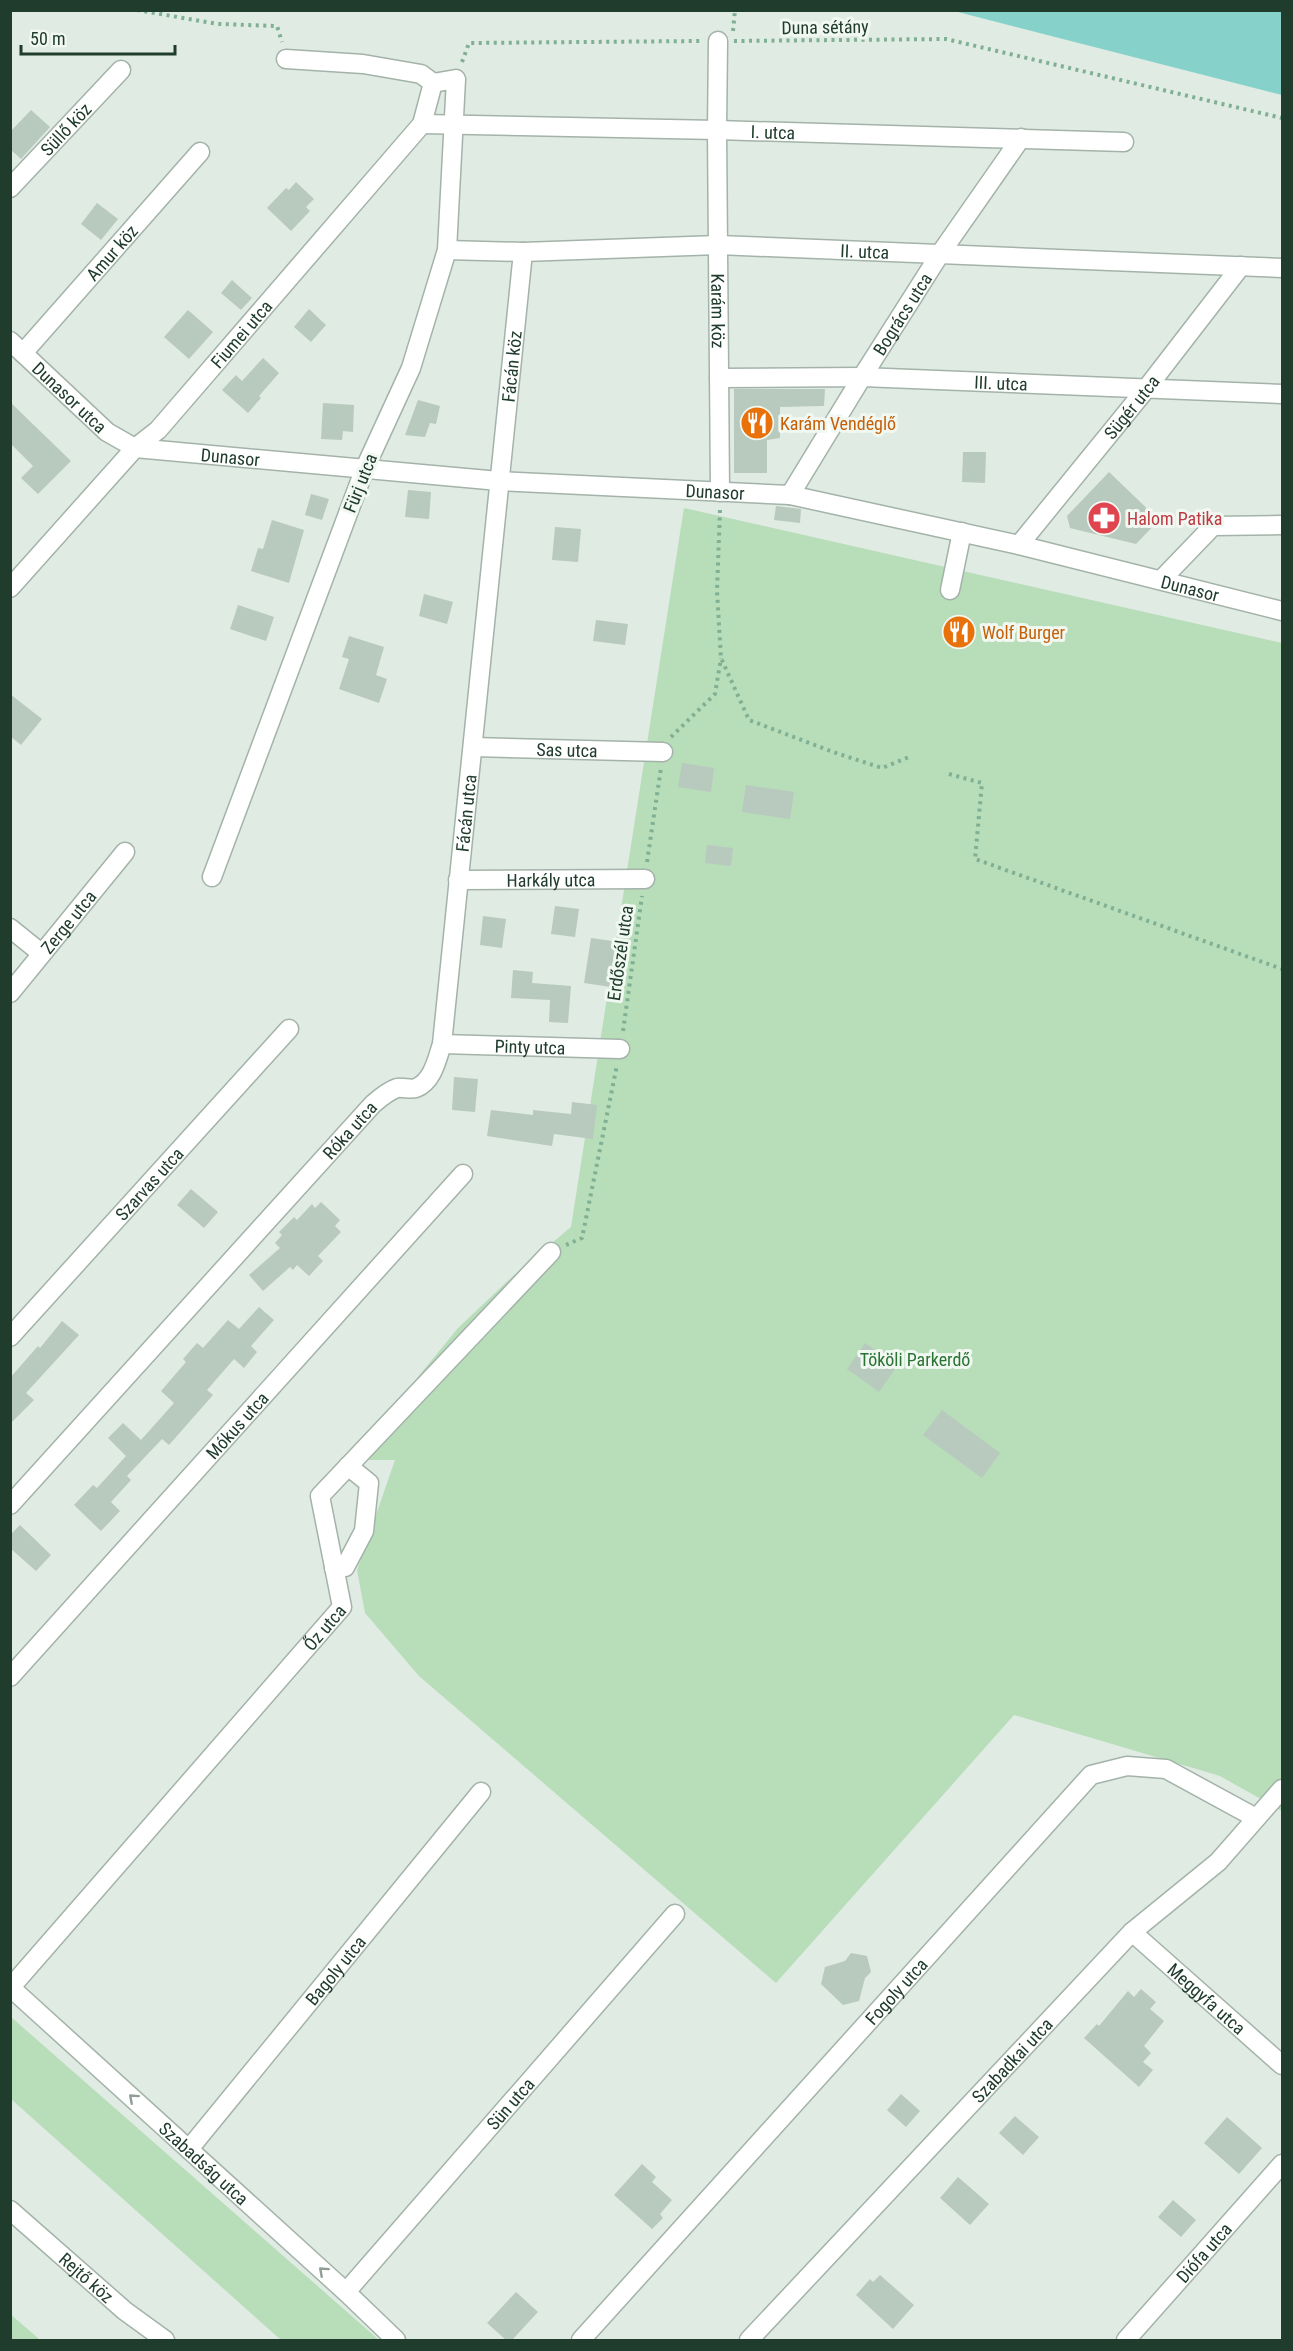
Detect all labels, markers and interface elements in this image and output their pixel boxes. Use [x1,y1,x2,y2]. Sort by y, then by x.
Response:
street label: Duna sétány [781,16,869,38]
scale bar [21,18,176,56]
text: 50 m [30,28,65,49]
street label: Süllő köz [36,98,95,160]
street label: I. utca [750,120,795,143]
street label: Amur köz [81,220,142,285]
street label: II. utca [840,239,890,262]
street label: Bogrács utca [868,269,936,359]
street label: Karám köz [708,273,729,349]
street label: Fiumei utca [206,296,276,372]
street label: Fácán köz [497,330,525,403]
street label: Dunasor utca [28,357,111,437]
street label: III. utca [974,371,1028,394]
street label: Sügér utca [1099,371,1163,443]
restaurant icon: Karám Vendéglő [739,405,775,441]
place label: Karám Vendéglő [780,413,896,434]
street label: Dunasor [200,444,261,470]
street label: Fürj utca [339,450,381,516]
street label: Dunasor [685,479,746,503]
pharmacy icon: Halom Patika [1086,500,1122,536]
place label: Halom Patika [1127,508,1222,529]
street label: Dunasor [1159,571,1222,605]
restaurant icon: Wolf Burger [941,614,977,650]
place label: Wolf Burger [982,622,1066,643]
street label: Sas utca [536,738,598,761]
street label: Fácán utca [451,773,480,853]
street label: Harkály utca [507,869,595,890]
street label: Zerge utca [36,886,100,958]
street label: Erdőszél utca [603,904,637,1002]
street label: Pinty utca [494,1035,566,1058]
street label: Róka utca [318,1097,381,1163]
street label: Szarvas utca [111,1143,187,1224]
park label: Tököli Parkerdő [860,1349,970,1370]
street label: Mókus utca [201,1387,272,1463]
street label: Őz utca [299,1600,350,1655]
street label: Bagoly utca [301,1931,370,2009]
street label: Fogoly utca [861,1954,931,2029]
street label: Meggyfa utca [1164,1958,1250,2038]
street label: Szabadkai utca [967,2013,1057,2107]
street label: Sün utca [482,2073,538,2134]
one-way arrow [129,2094,139,2105]
street label: Szabadság utca [155,2117,253,2209]
street label: Diófa utca [1172,2218,1236,2287]
street label: Rejtő köz [55,2248,118,2307]
one-way arrow [320,2267,330,2278]

